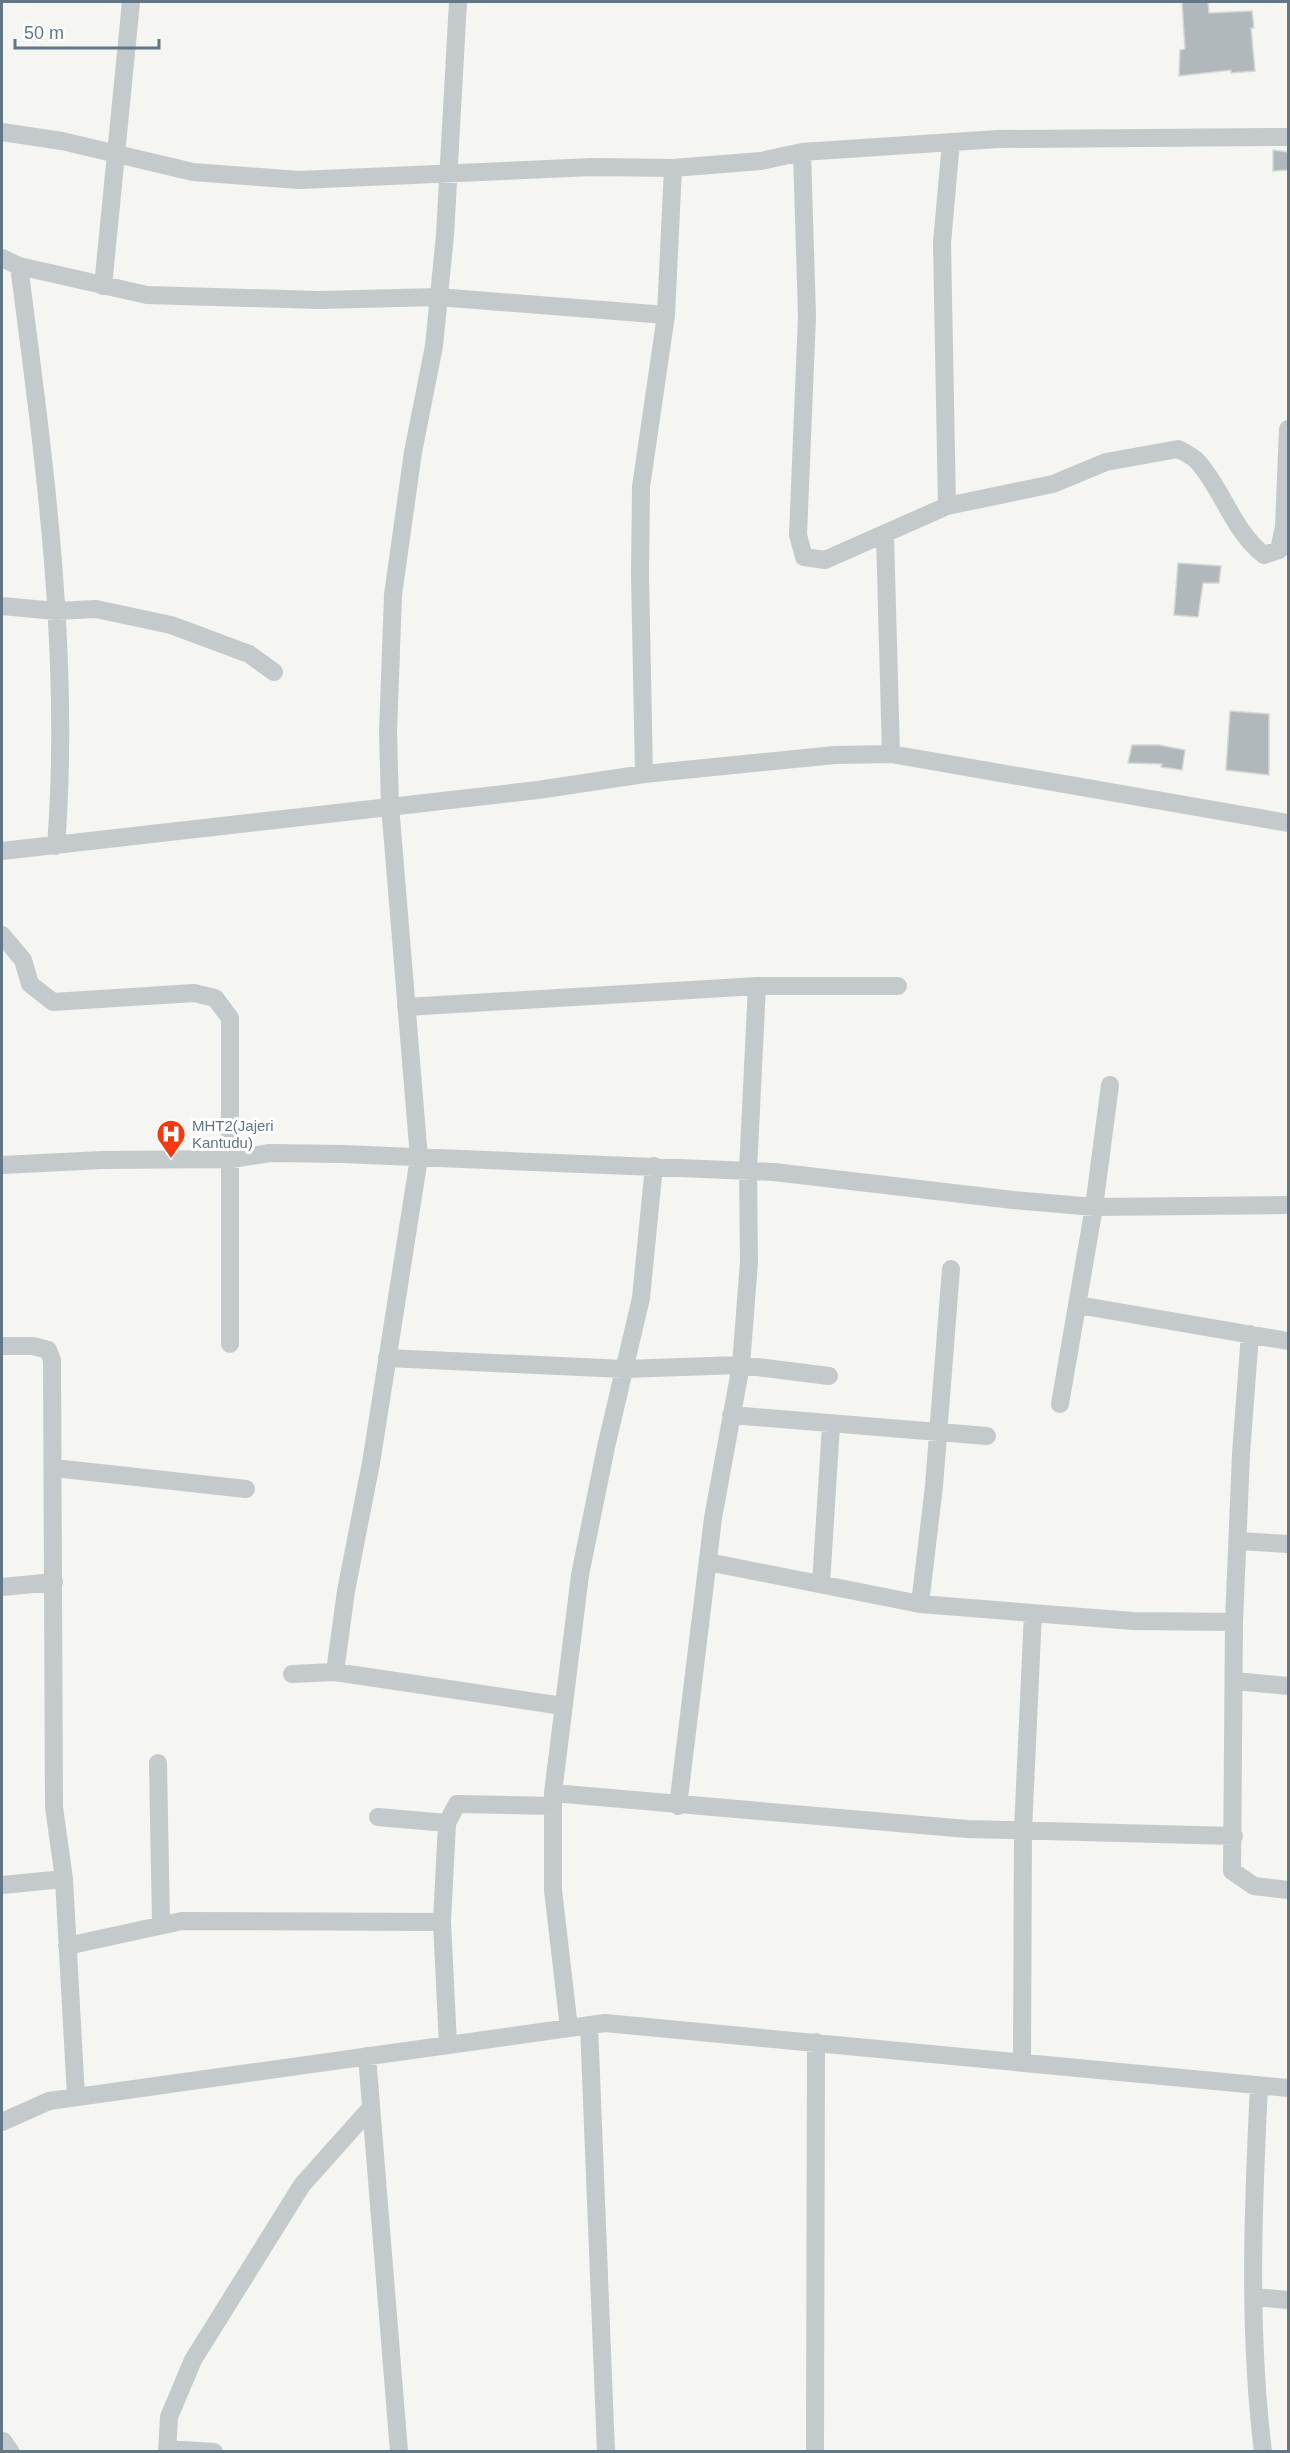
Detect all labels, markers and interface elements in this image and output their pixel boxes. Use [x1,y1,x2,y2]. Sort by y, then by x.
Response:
scale bar [15,12,159,50]
text: 50 m [24,23,64,43]
place label: MHT2(Jajeri Kantudu) [192,1117,274,1151]
hospital icon: MHT2(Jajeri Kantudu) [155,1118,187,1160]

